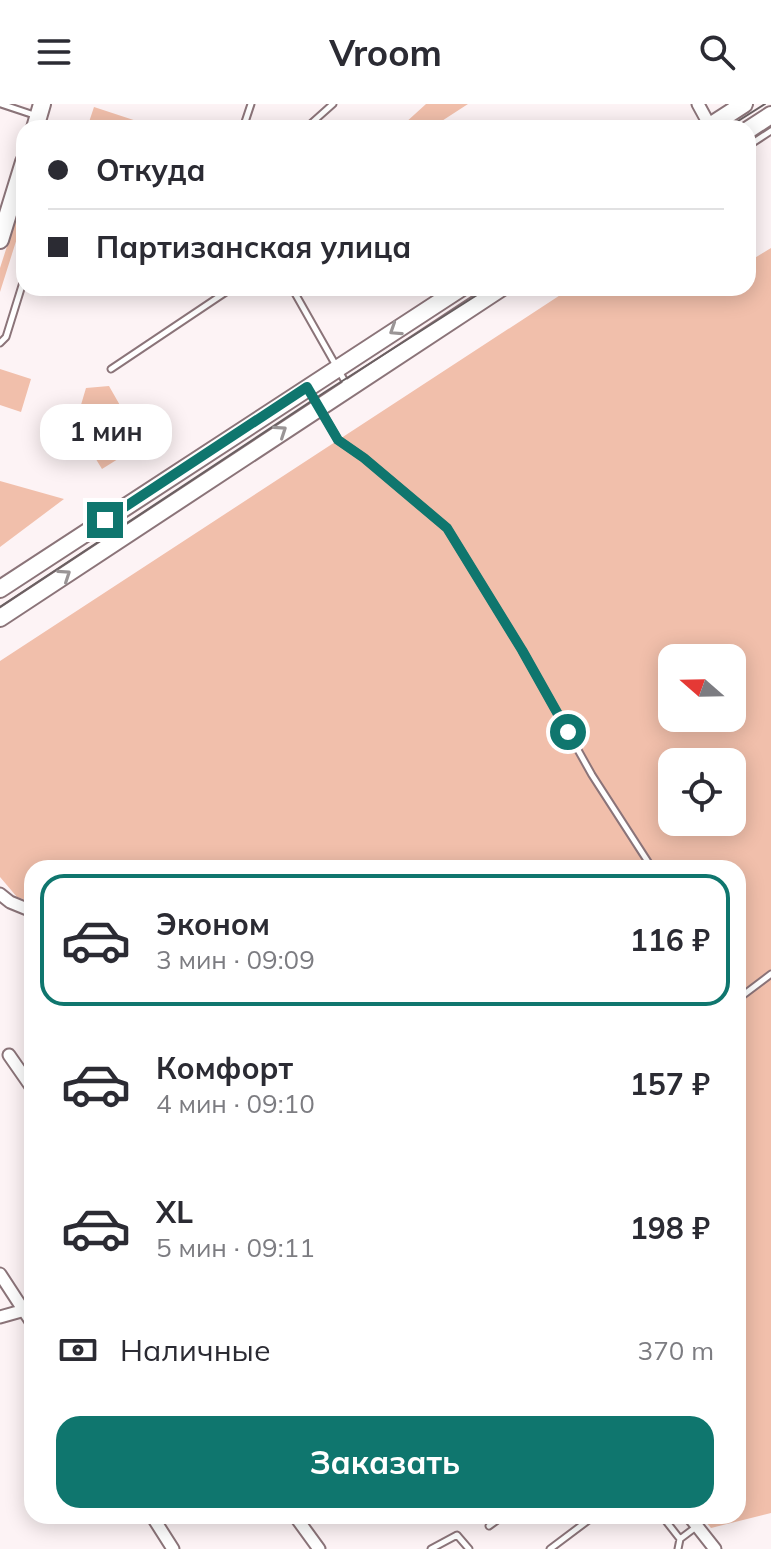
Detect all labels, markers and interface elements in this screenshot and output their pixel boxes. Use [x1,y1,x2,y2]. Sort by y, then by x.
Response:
icon: menu [32,30,76,74]
text: Vroom [329,30,442,75]
icon: search [695,30,739,74]
text: Откуда [96,151,206,189]
text: Партизанская улица [96,228,411,266]
one-way arrow [389,321,404,336]
callout: 1 мин [39,404,171,460]
text: 1 мин [70,415,142,448]
one-way arrow [273,426,287,441]
route end [87,502,123,538]
one-way arrow [56,570,71,585]
north arrow [658,644,746,732]
map controls [658,644,746,836]
route start [550,714,586,750]
button: locate [658,748,746,836]
icon: car [60,904,132,976]
text: Эконом [156,905,270,943]
text: 116 ₽ [630,921,710,959]
text: 3 мин · 09:09 [156,943,315,976]
icon: car [60,1048,132,1120]
text: Комфорт [156,1049,293,1087]
text: 157 ₽ [630,1065,710,1103]
text: 4 мин · 09:10 [156,1087,315,1120]
icon: car [60,1192,132,1264]
text: XL [156,1193,193,1231]
text: 198 ₽ [630,1209,710,1247]
text: 5 мин · 09:11 [156,1231,315,1264]
icon: cash [56,1328,100,1372]
text: Наличные [120,1331,271,1369]
text: 370 m [638,1334,714,1367]
button: Заказать [56,1416,714,1508]

